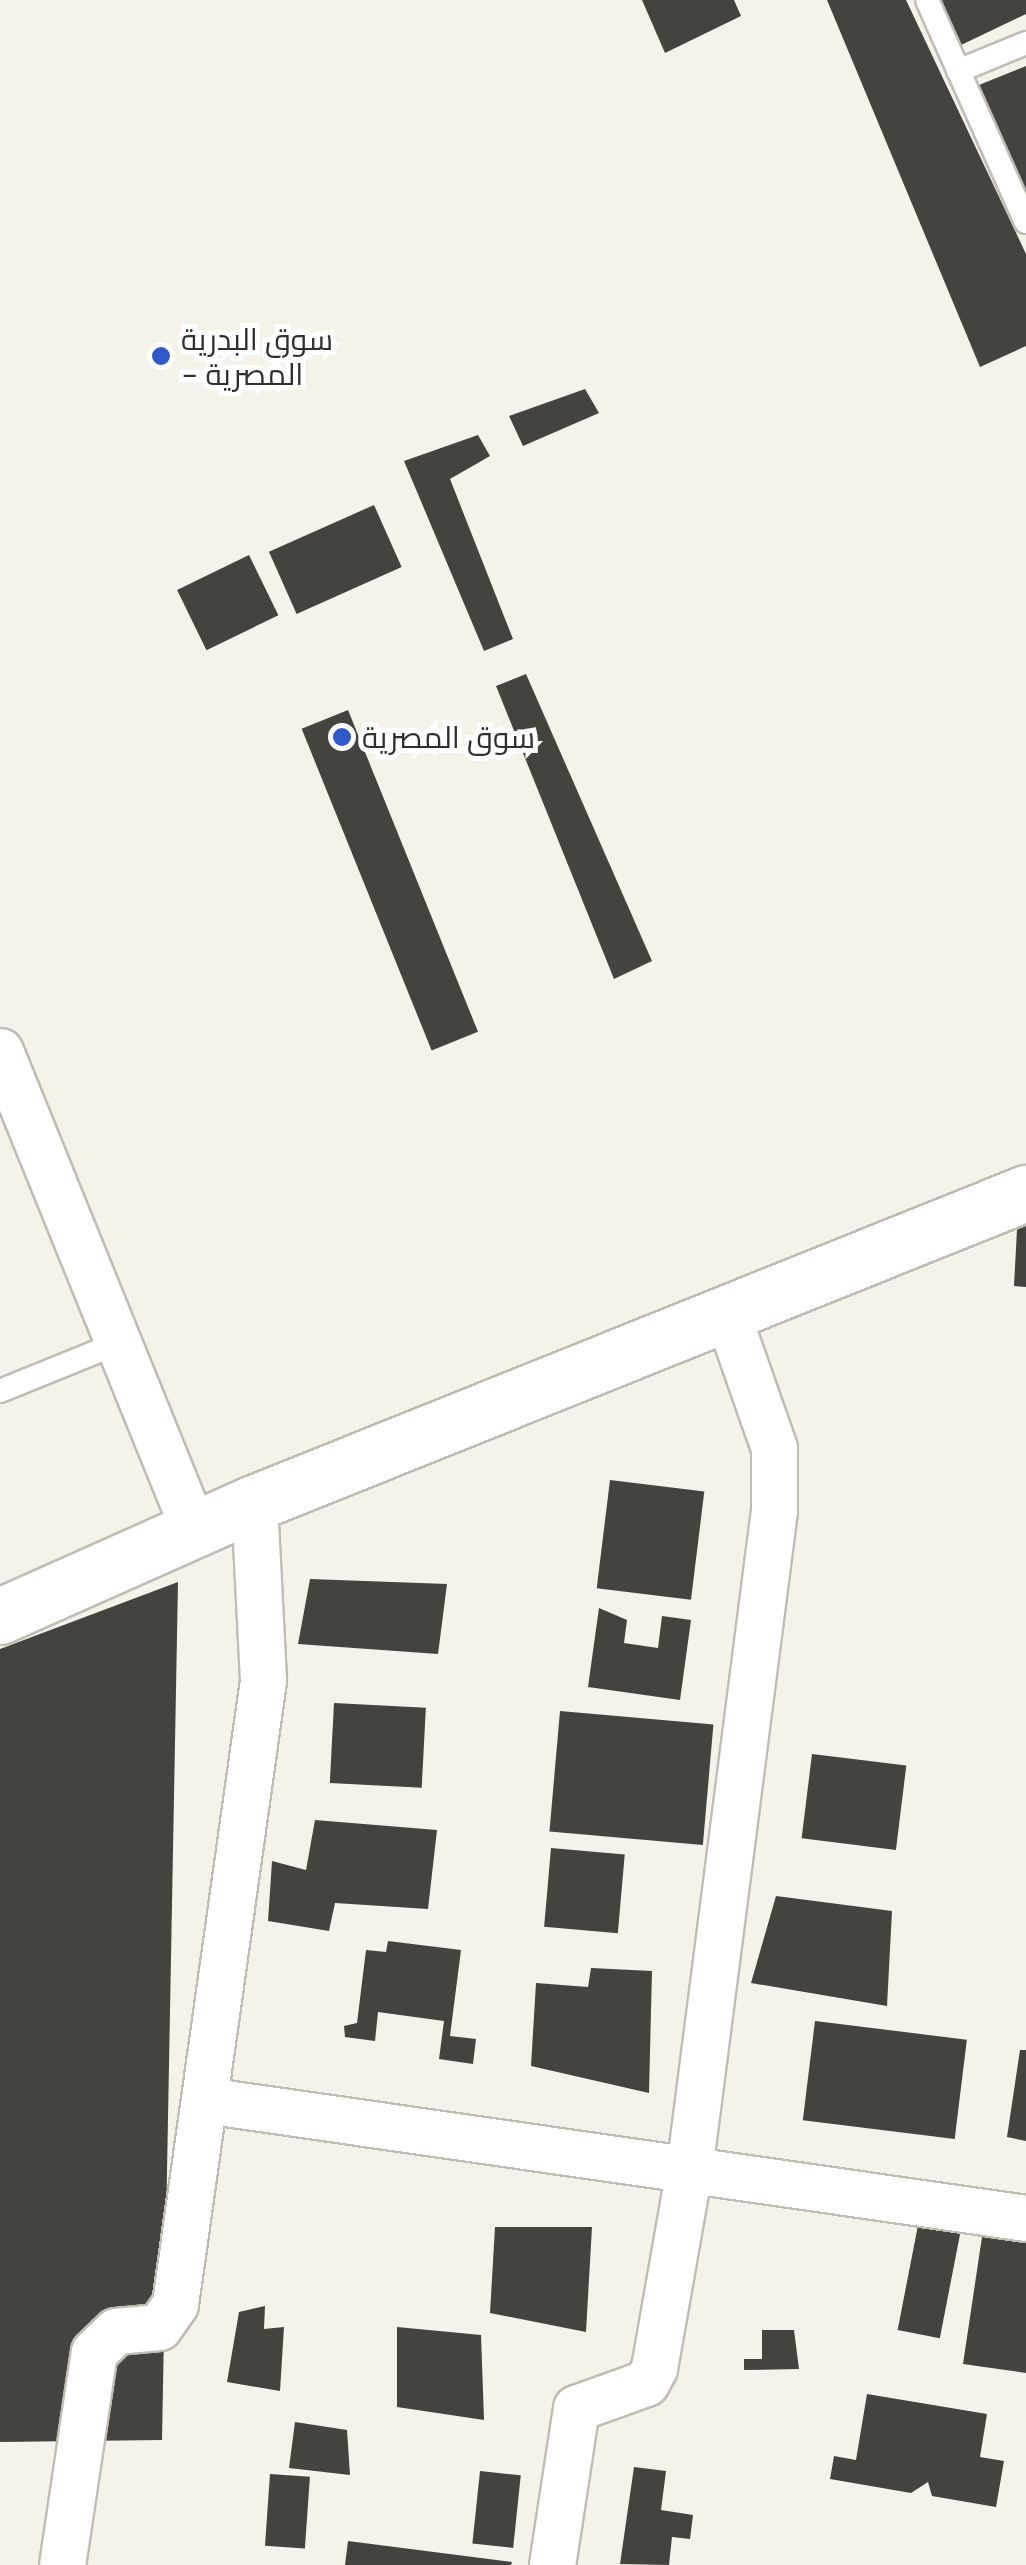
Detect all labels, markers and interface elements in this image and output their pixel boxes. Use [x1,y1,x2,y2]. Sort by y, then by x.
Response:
place label: سوق البدرية - المصرية [181,321,333,392]
marker: سوق البدرية - المصرية [150,345,172,367]
place label: سوق المصرية [362,719,535,755]
marker: سوق المصرية [331,726,353,748]

